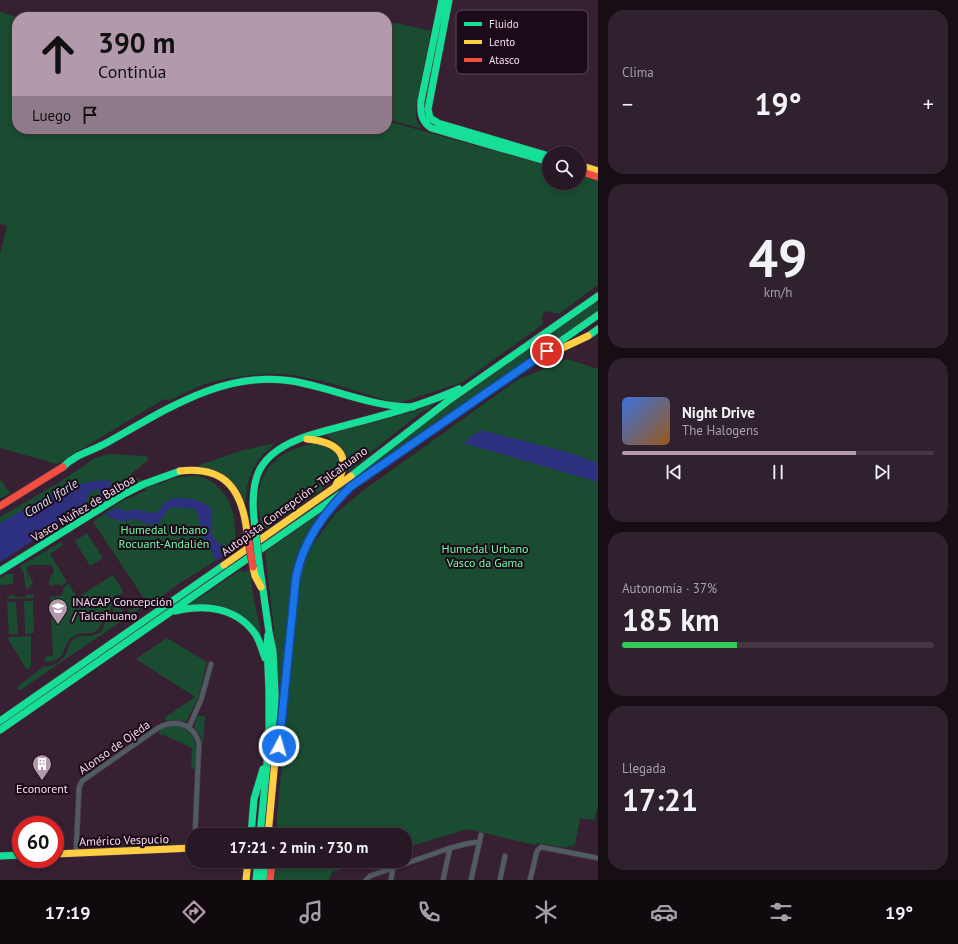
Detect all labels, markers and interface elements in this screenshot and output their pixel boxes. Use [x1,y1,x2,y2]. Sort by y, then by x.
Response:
legend [456,10,588,74]
text: Fluido [489,17,519,31]
text: 390 m [98,24,175,61]
icon: ahead [32,28,84,80]
text: Lento [489,35,515,49]
text: Atasco [489,53,520,67]
text: Continúa [98,60,167,83]
text: Clima [622,64,654,81]
text: 19° [754,84,802,123]
text: − [622,90,633,118]
text: + [923,90,934,118]
icon: arrive [79,104,101,126]
text: Luego [32,106,71,125]
map controls [542,146,586,190]
button: search [542,146,586,190]
text: 49 [749,224,807,291]
text: km/h [764,284,792,301]
pin [530,334,564,368]
icon: arrive [536,340,558,362]
text: Night Drive [682,403,755,422]
text: The Halogens [682,422,759,439]
street label: Autopista Concepción - Talcahuano [218,443,370,559]
icon: previous [663,461,685,483]
icon: pause [767,461,789,483]
icon: next [871,461,893,483]
street label: Vasco Núñez de Balboa [28,471,138,545]
water label: Canal Ifarle [21,475,81,521]
park label: Humedal Urbano Rocuant-Andalién [119,522,209,551]
park label: Humedal Urbano Vasco da Gama [442,541,528,570]
text: Autonomía · 37% [622,580,717,597]
place label: INACAP Concepción / Talcahuano [71,594,172,623]
school or university icon: INACAP Concepción / Talcahuano [47,597,69,625]
text: 185 km [622,600,720,639]
street label: Alonso de Ojeda [75,717,153,777]
position arrow [258,725,300,767]
building icon: Econorent [31,753,53,781]
text: Llegada [622,760,666,777]
text: 17:21 [622,780,698,819]
place label: Econorent [16,781,68,796]
speed limit sign: 60 [12,816,64,868]
street label: Américo Vespucio [79,831,169,849]
text: 17:21 · 2 min · 730 m [230,838,368,857]
icon: directions [180,898,208,926]
icon: music [297,898,325,926]
icon: phone [415,898,443,926]
icon: climate [532,898,560,926]
icon: car [650,898,678,926]
icon: filters [767,898,795,926]
text: 17:19 [45,901,90,924]
text: 19° [885,901,913,924]

